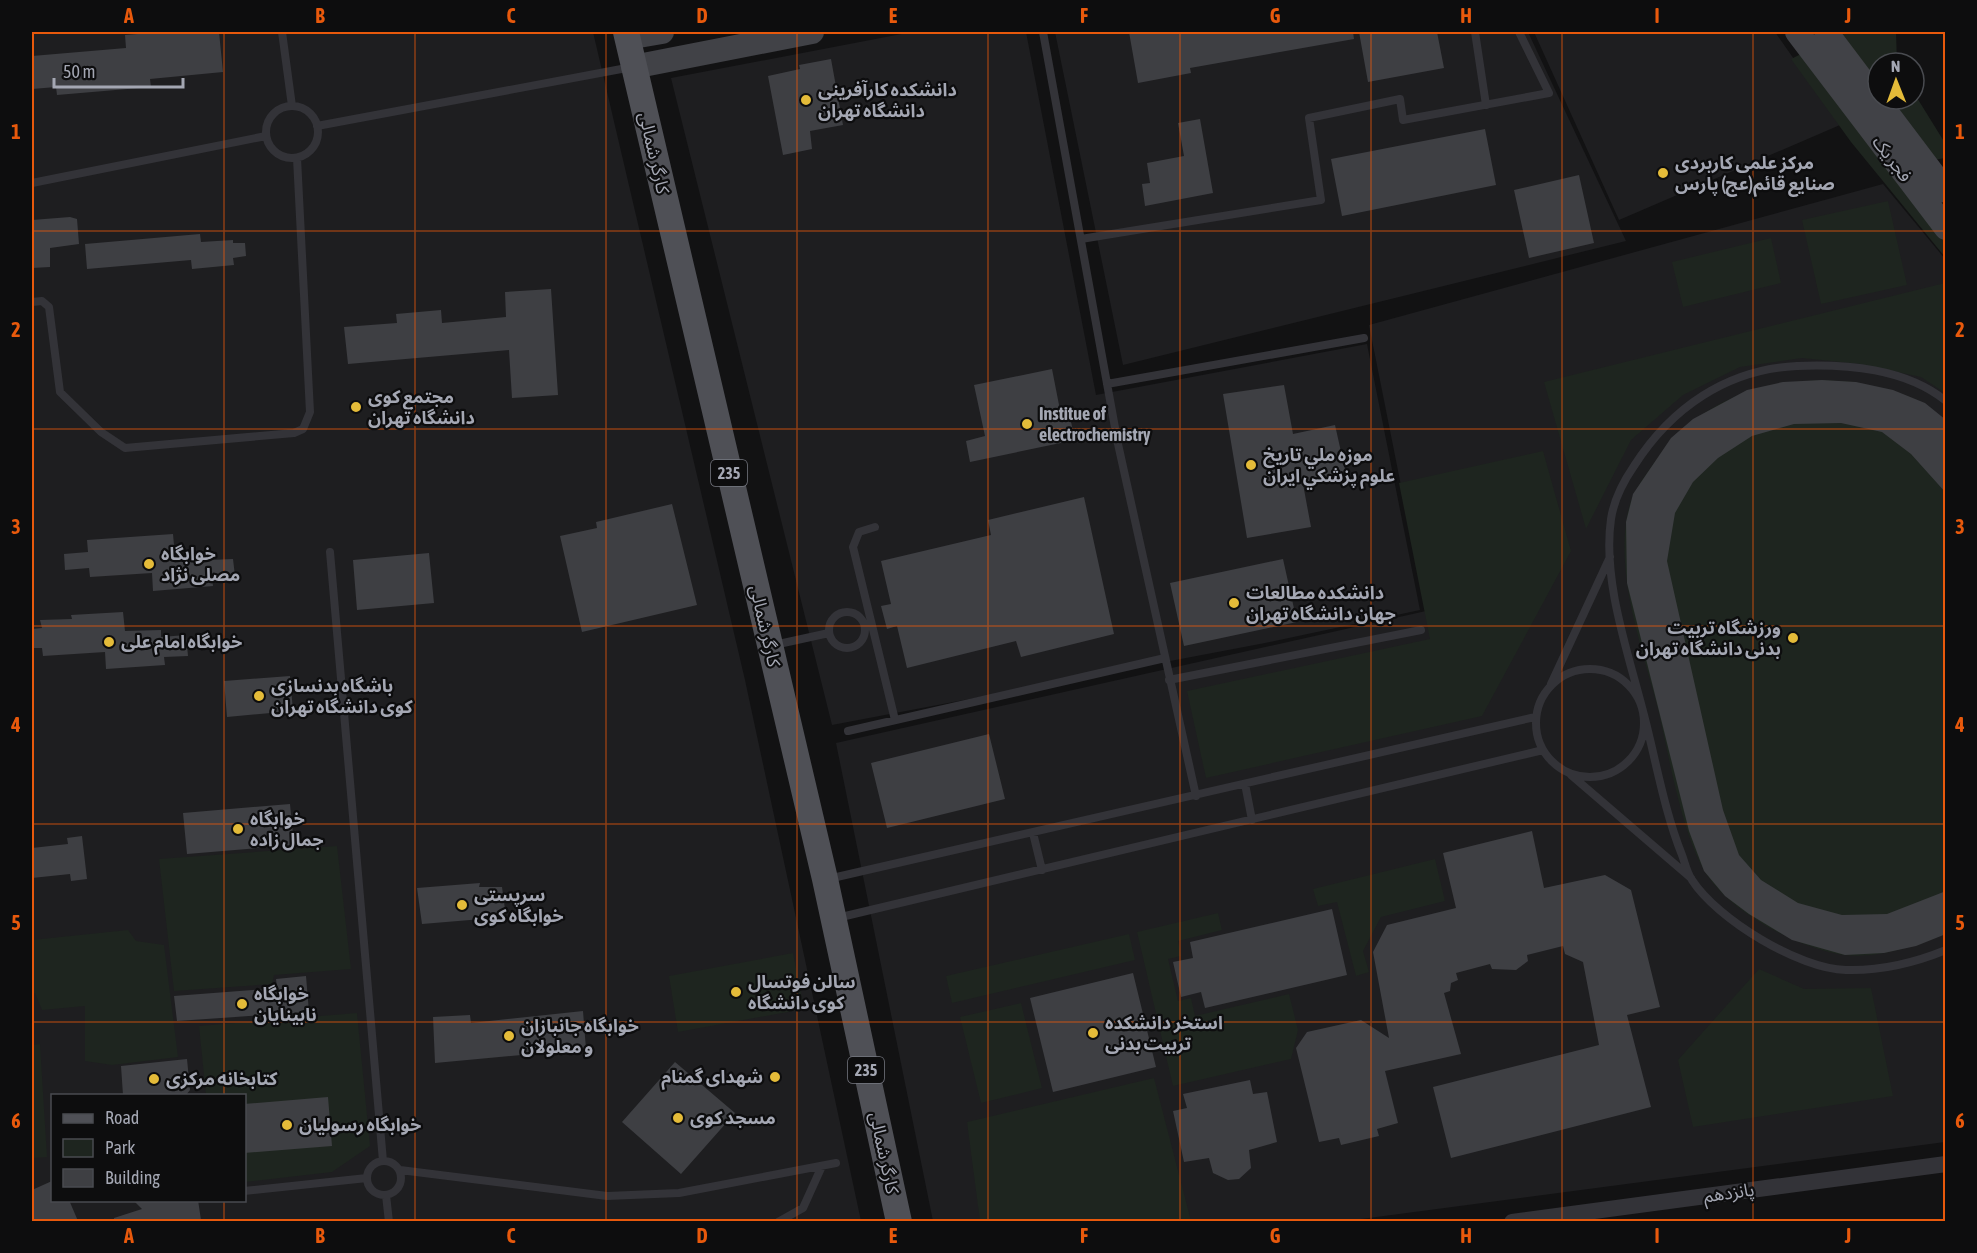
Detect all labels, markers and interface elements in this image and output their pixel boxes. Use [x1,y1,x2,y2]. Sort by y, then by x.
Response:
text: A [123,4,134,27]
text: B [315,4,325,27]
text: C [507,4,516,27]
text: D [696,4,708,27]
text: E [889,4,898,27]
text: F [1080,4,1088,27]
text: G [1270,4,1281,27]
text: H [1460,4,1472,27]
text: I [1654,4,1660,27]
text: J [1844,4,1851,27]
scale bar [54,51,183,89]
north arrow [1866,51,1926,111]
text: N [1891,57,1901,75]
text: 50 m [63,61,95,82]
place label: دانشکده کارآفرینی دانشگاه تهران [818,79,957,122]
marker: دانشکده کارآفرینی دانشگاه تهران [799,93,813,107]
street label: کارگر شمالی [634,110,674,197]
text: 1 [11,120,21,143]
text: 1 [1955,120,1965,143]
street label: فجر یک [1868,132,1916,186]
place label: مرکز علمی کاربردی صنایع قائم(عج) پارس [1675,152,1835,197]
marker: مرکز علمی کاربردی صنایع قائم(عج) پارس [1656,166,1670,180]
text: 2 [11,318,21,341]
text: 2 [1955,318,1965,341]
place label: مجتمع کوی دانشگاه تهران [368,386,475,429]
marker: مجتمع کوی دانشگاه تهران [349,400,363,414]
place label: Institue of electrochemistry [1039,403,1151,445]
marker: Institue of electrochemistry [1020,417,1034,431]
place label: موزه ملي تاريخ علوم پزشكي ايران [1263,444,1395,490]
marker: موزه ملي تاريخ علوم پزشكي ايران [1244,458,1258,472]
road number: 235 [711,460,747,486]
text: 3 [11,515,21,538]
text: 3 [1955,515,1965,538]
place label: خوابگاه مصلی نژاد [161,543,240,586]
marker: خوابگاه مصلی نژاد [142,557,156,571]
place label: دانشکده مطالعات جهان دانشگاه تهران [1246,582,1396,625]
street label: کارگر شمالی [745,583,785,670]
marker: دانشکده مطالعات جهان دانشگاه تهران [1227,596,1241,610]
place label: ورزشگاه تربیت بدنی دانشگاه تهران [1636,617,1781,660]
place label: خوابگاه امام علی [121,631,242,655]
marker: ورزشگاه تربیت بدنی دانشگاه تهران [1786,631,1800,645]
marker: خوابگاه امام علی [102,635,116,649]
place label: باشگاه بدنسازی کوی دانشگاه تهران [271,675,413,718]
marker: باشگاه بدنسازی کوی دانشگاه تهران [252,689,266,703]
text: 4 [10,713,21,736]
text: 4 [1954,713,1965,736]
place label: خوابگاه جمال زاده [250,808,324,851]
marker: خوابگاه جمال زاده [231,822,245,836]
place label: سرپستی خوابگاه کوی [474,884,564,926]
marker: سرپستی خوابگاه کوی [455,898,469,912]
text: 5 [11,911,21,934]
text: 5 [1955,911,1965,934]
place label: سالن فوتسال کوی دانشگاه [748,971,856,1013]
place label: خوابگاه نابینایان [254,983,317,1025]
marker: سالن فوتسال کوی دانشگاه [729,985,743,999]
marker: خوابگاه نابینایان [235,997,249,1011]
place label: استخر دانشکده تربیت بدنی [1105,1012,1223,1055]
place label: خوابگاه جانبازان و معلولان [521,1015,639,1057]
marker: استخر دانشکده تربیت بدنی [1086,1026,1100,1040]
marker: خوابگاه جانبازان و معلولان [502,1029,516,1043]
road number: 235 [848,1057,884,1083]
place label: شهدای گمنام [661,1066,763,1090]
place label: کتابخانه مرکزی [166,1068,278,1090]
marker: شهدای گمنام [768,1070,782,1084]
marker: کتابخانه مرکزی [147,1072,161,1086]
legend [51,1094,246,1202]
text: Road [105,1107,139,1128]
place label: مسجد کوی [690,1107,776,1128]
text: 6 [11,1109,21,1132]
text: 6 [1955,1109,1965,1132]
street label: کارگر شمالی [865,1110,904,1197]
marker: مسجد کوی [671,1111,685,1125]
place label: خوابگاه رسولیان [299,1114,421,1136]
marker: خوابگاه رسولیان [280,1118,294,1132]
text: Park [105,1137,135,1158]
text: Building [105,1167,160,1188]
street label: پانزدهم [1702,1179,1756,1209]
text: A [123,1224,134,1247]
text: B [315,1224,325,1247]
text: C [507,1224,516,1247]
text: D [696,1224,708,1247]
text: E [889,1224,898,1247]
text: F [1080,1224,1088,1247]
text: G [1270,1224,1281,1247]
text: H [1460,1224,1472,1247]
text: I [1654,1224,1660,1247]
text: J [1844,1224,1851,1247]

